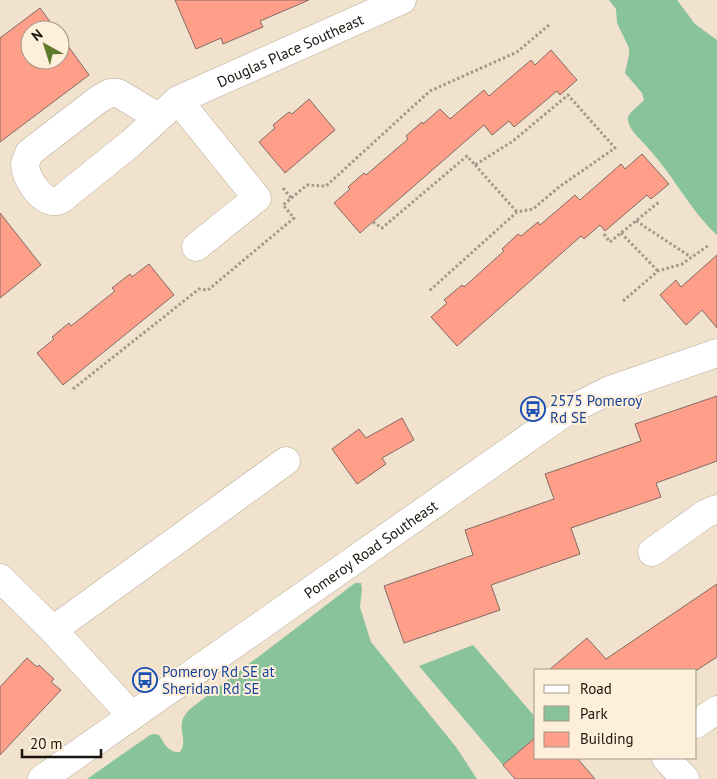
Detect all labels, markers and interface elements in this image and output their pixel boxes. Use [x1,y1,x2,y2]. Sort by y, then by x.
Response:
street label: Douglas Place Southeast [214,9,366,91]
north arrow [20,20,70,70]
text: N [28,25,46,45]
place label: 2575 Pomeroy Rd SE [550,391,642,427]
bus stop icon: 2575 Pomeroy Rd SE [520,396,546,422]
street label: Pomeroy Road Southeast [300,495,441,602]
place label: Pomeroy Rd SE at Sheridan Rd SE [162,662,275,698]
bus stop icon: Pomeroy Rd SE at Sheridan Rd SE [132,667,158,693]
legend [534,669,697,759]
text: Road [580,679,612,698]
text: Park [580,704,608,723]
scale bar [22,726,101,758]
text: Building [580,729,634,748]
text: 20 m [30,734,63,753]

